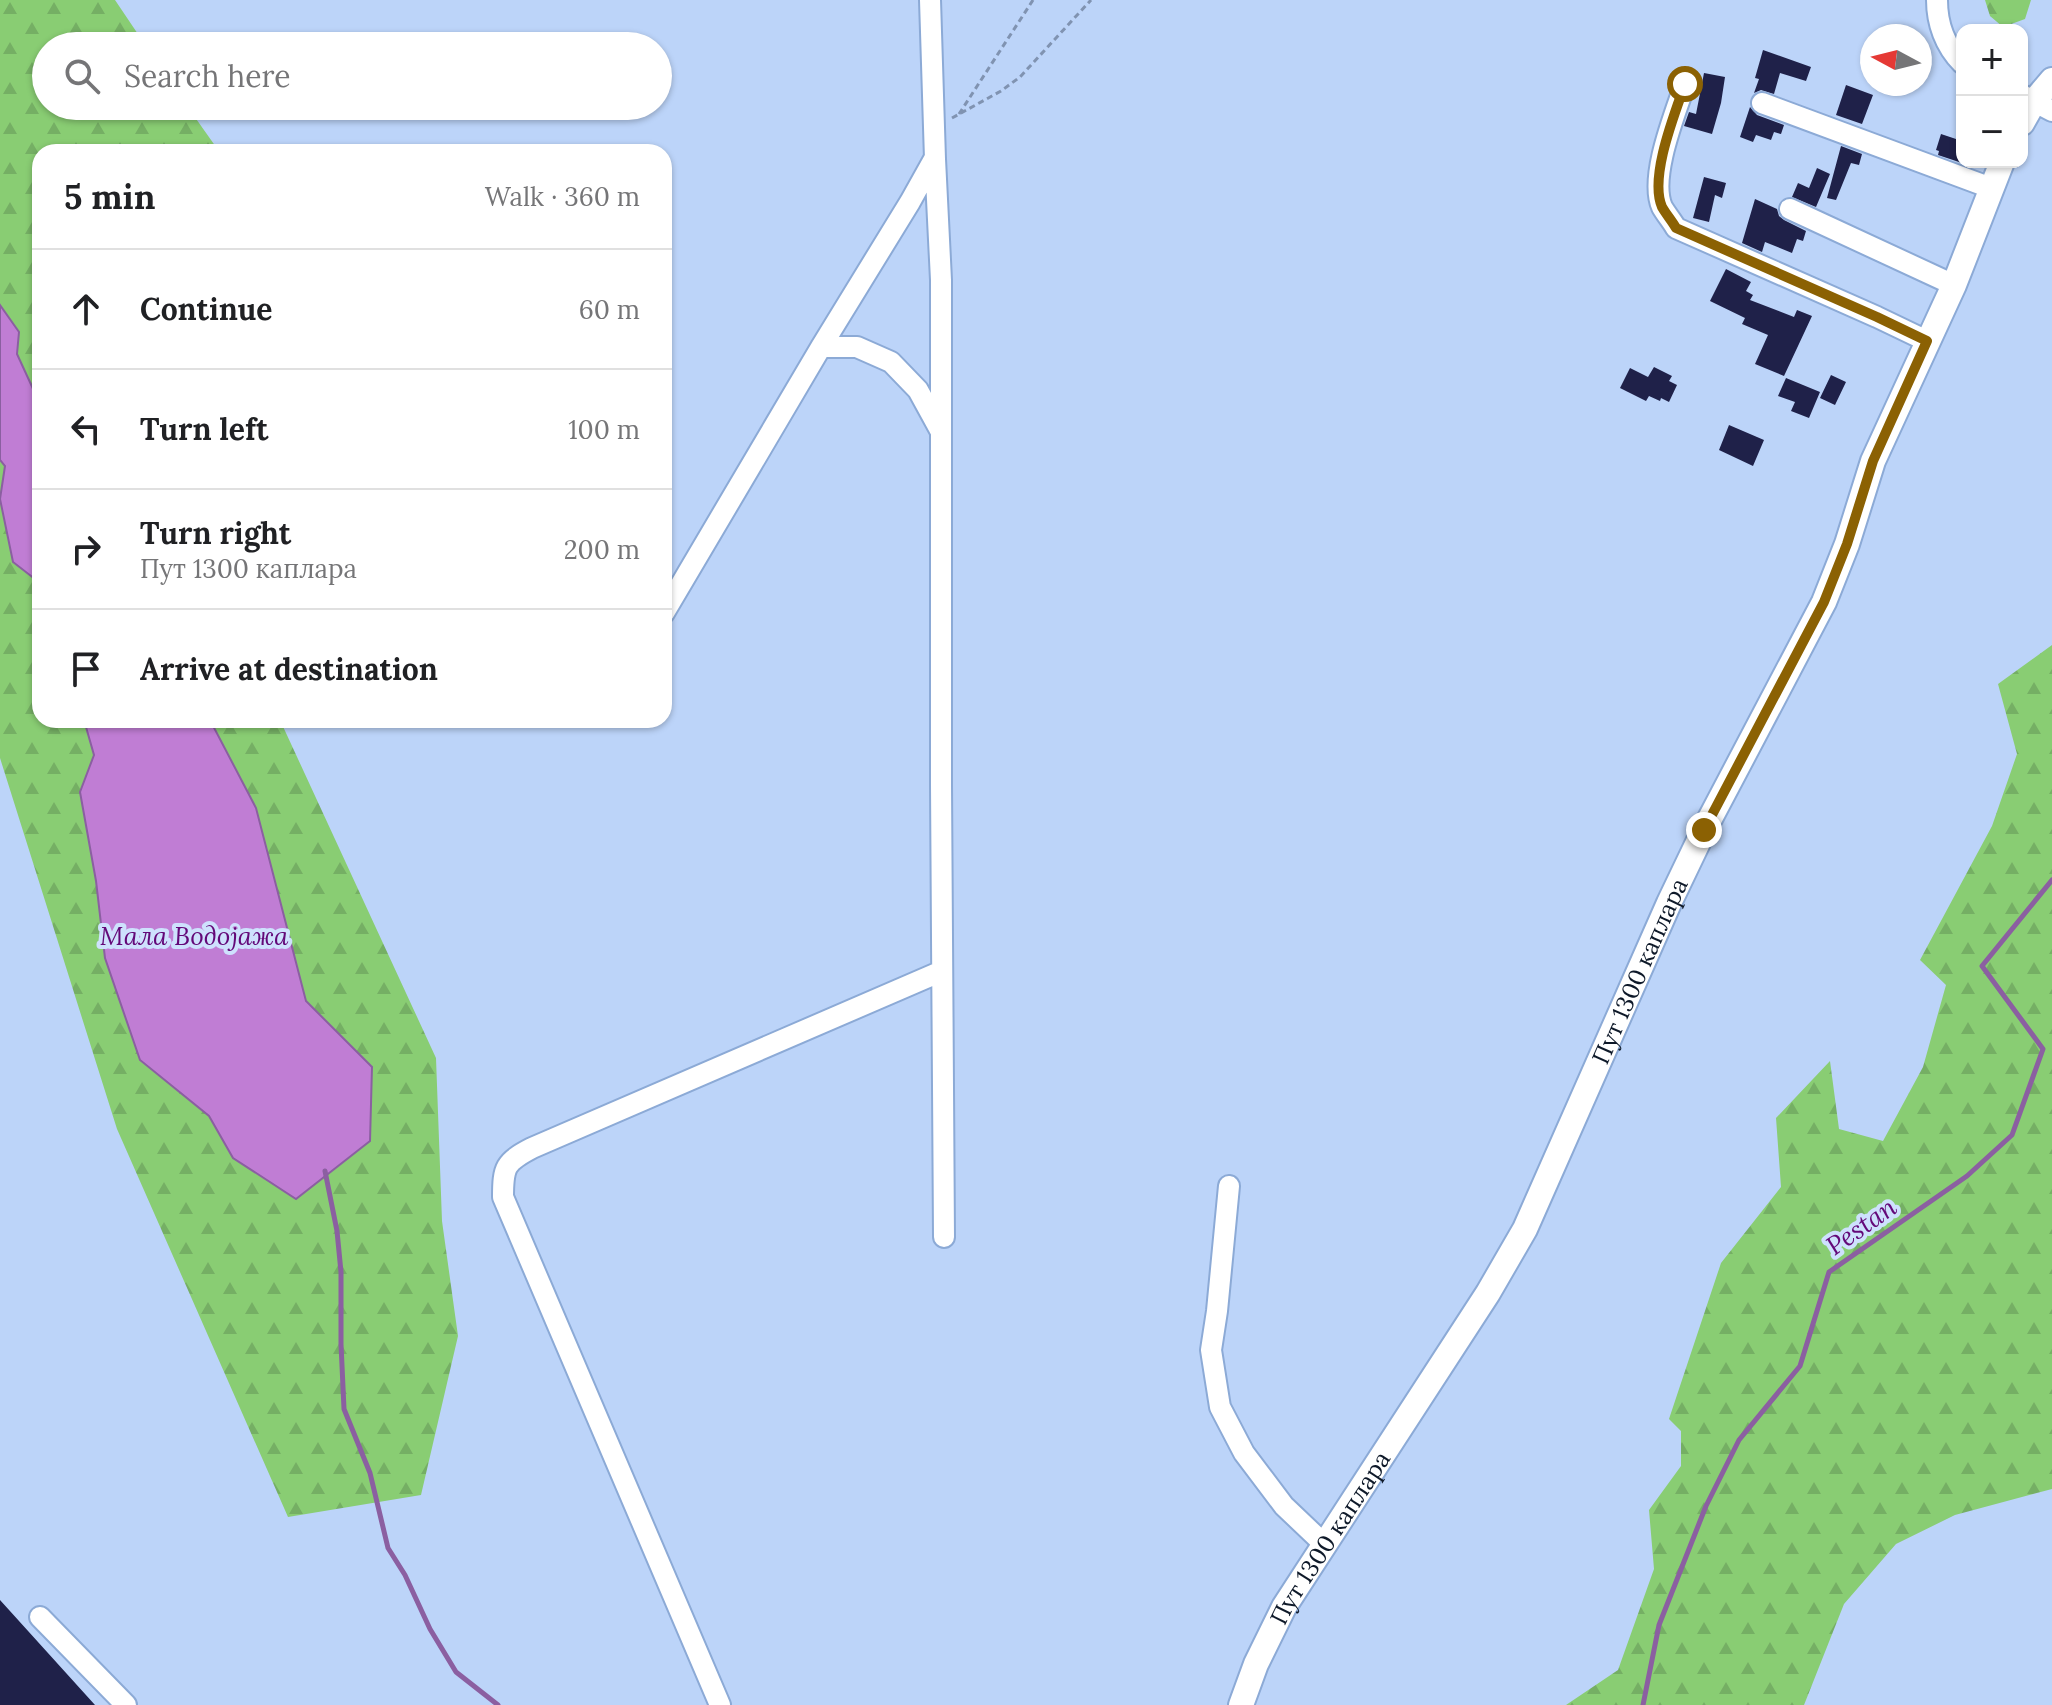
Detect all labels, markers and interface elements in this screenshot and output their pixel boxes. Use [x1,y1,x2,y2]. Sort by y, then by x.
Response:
north arrow [1860,24,1932,96]
map controls [1956,24,2028,168]
button: + [1956,24,2028,96]
search box [32,32,672,120]
icon: search [60,54,104,98]
text: Search here [124,57,291,95]
route start [1667,66,1703,102]
button: − [1956,96,2028,168]
text: 5 min [64,175,155,218]
text: Walk · 360 m [485,180,640,213]
icon: ahead [64,287,108,331]
text: Continue [140,290,272,328]
text: 60 m [579,293,640,326]
icon: left [64,407,108,451]
text: Turn left [140,410,268,448]
text: 100 m [568,413,640,446]
text: Turn right [140,514,291,552]
icon: right [64,527,108,571]
text: 200 m [564,533,640,566]
text: Пут 1300 каплара [140,552,357,585]
icon: arrive [64,647,108,691]
text: Arrive at destination [140,650,438,688]
route end [1686,812,1722,848]
street label: Пут 1300 каплара [1584,873,1694,1069]
water label: Мала Водојажа [100,919,289,952]
water label: Pestan [1819,1190,1903,1262]
street label: Пут 1300 каплара [1262,1445,1397,1629]

